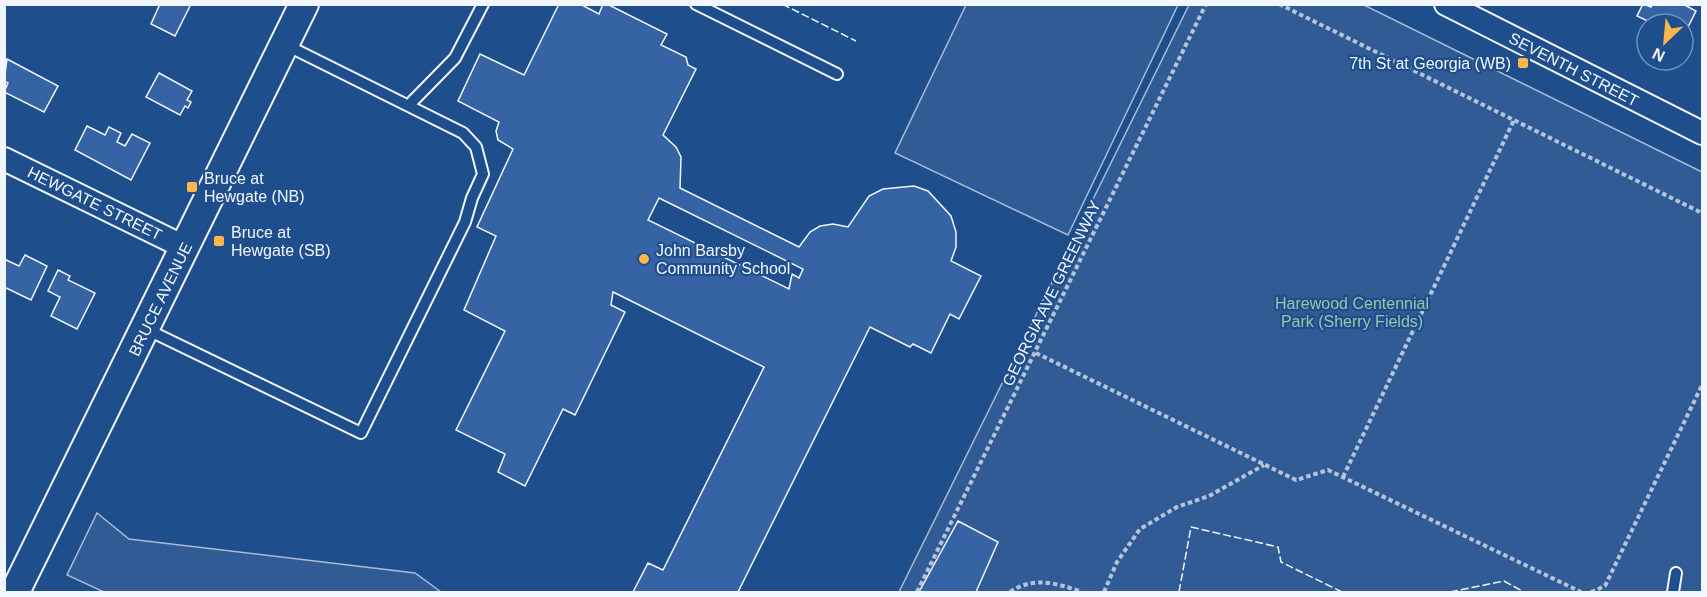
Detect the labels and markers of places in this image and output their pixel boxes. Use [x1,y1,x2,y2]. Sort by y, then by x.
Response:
place label: 7th St at Georgia (WB) [1349,55,1511,72]
marker: 7th St at Georgia (WB) [1516,56,1530,70]
place label: Bruce at Hewgate (NB) [204,170,304,205]
marker: Bruce at Hewgate (NB) [185,180,199,194]
place label: Bruce at Hewgate (SB) [231,224,331,259]
marker: Bruce at Hewgate (SB) [212,234,226,248]
place label: John Barsby Community School [656,242,790,277]
marker: John Barsby Community School [637,252,651,266]

